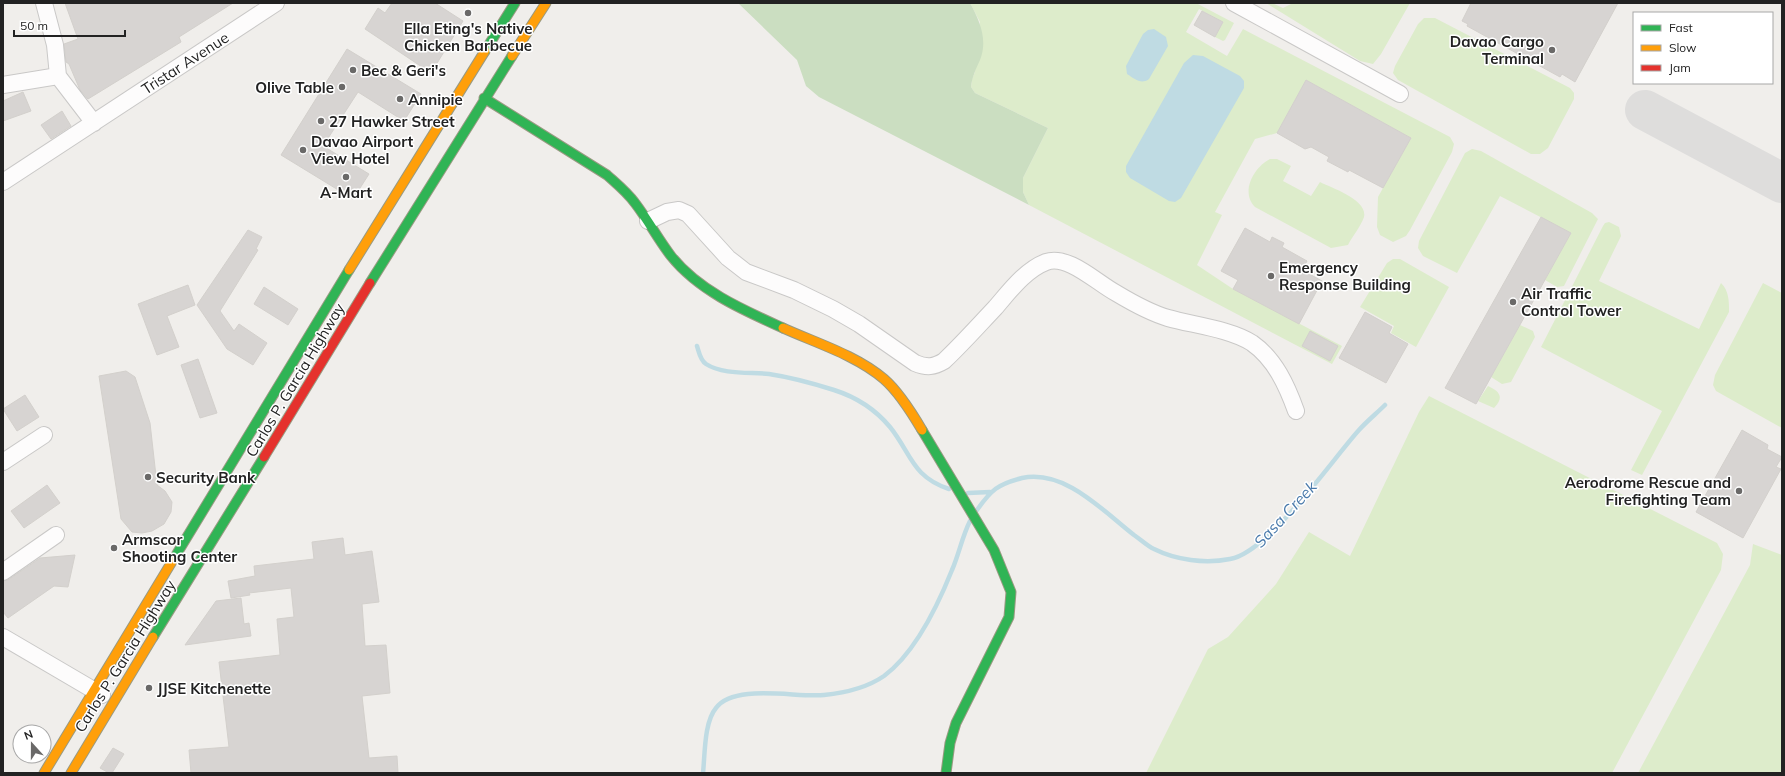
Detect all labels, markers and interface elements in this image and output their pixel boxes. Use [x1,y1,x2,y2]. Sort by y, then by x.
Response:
marker: Ella Eting's Native Chicken Barbecue [463,8,473,18]
scale bar [14,12,125,38]
legend [1633,12,1773,84]
text: 50 m [20,18,48,33]
place label: Ella Eting's Native Chicken Barbecue [404,19,532,55]
text: Fast [1669,20,1693,35]
street label: Tristar Avenue [138,28,232,98]
place label: Davao Cargo Terminal [1450,32,1544,68]
text: Slow [1669,40,1697,55]
marker: Davao Cargo Terminal [1547,45,1557,55]
text: Jam [1669,60,1691,75]
place label: Bec & Geri's [361,61,446,80]
marker: Bec & Geri's [348,65,358,75]
place label: Olive Table [255,78,334,97]
marker: Olive Table [337,82,347,92]
place label: Annipie [408,90,463,109]
marker: Annipie [395,94,405,104]
place label: 27 Hawker Street [329,112,455,131]
marker: 27 Hawker Street [316,116,326,126]
place label: Davao Airport View Hotel [310,132,414,168]
marker: Davao Airport View Hotel [298,145,308,155]
marker: A-Mart [341,172,351,182]
place label: A-Mart [320,183,372,202]
place label: Emergency Response Building [1279,258,1411,294]
marker: Emergency Response Building [1266,271,1276,281]
place label: Air Traffic Control Tower [1521,284,1621,320]
marker: Air Traffic Control Tower [1508,297,1518,307]
street label: Carlos P. Garcia Highway [242,300,349,460]
place label: Security Bank [156,468,256,487]
marker: Security Bank [143,472,153,482]
place label: Aerodrome Rescue and Firefighting Team [1565,473,1731,509]
water label: Sasa Creek [1249,476,1321,551]
marker: Aerodrome Rescue and Firefighting Team [1734,486,1744,496]
place label: Armscor Shooting Center [122,530,237,566]
marker: Armscor Shooting Center [109,543,119,553]
street label: Carlos P. Garcia Highway [70,576,180,736]
place label: JJSE Kitchenette [157,679,271,698]
marker: JJSE Kitchenette [144,683,154,693]
north arrow [12,724,52,764]
text: N [22,727,35,743]

